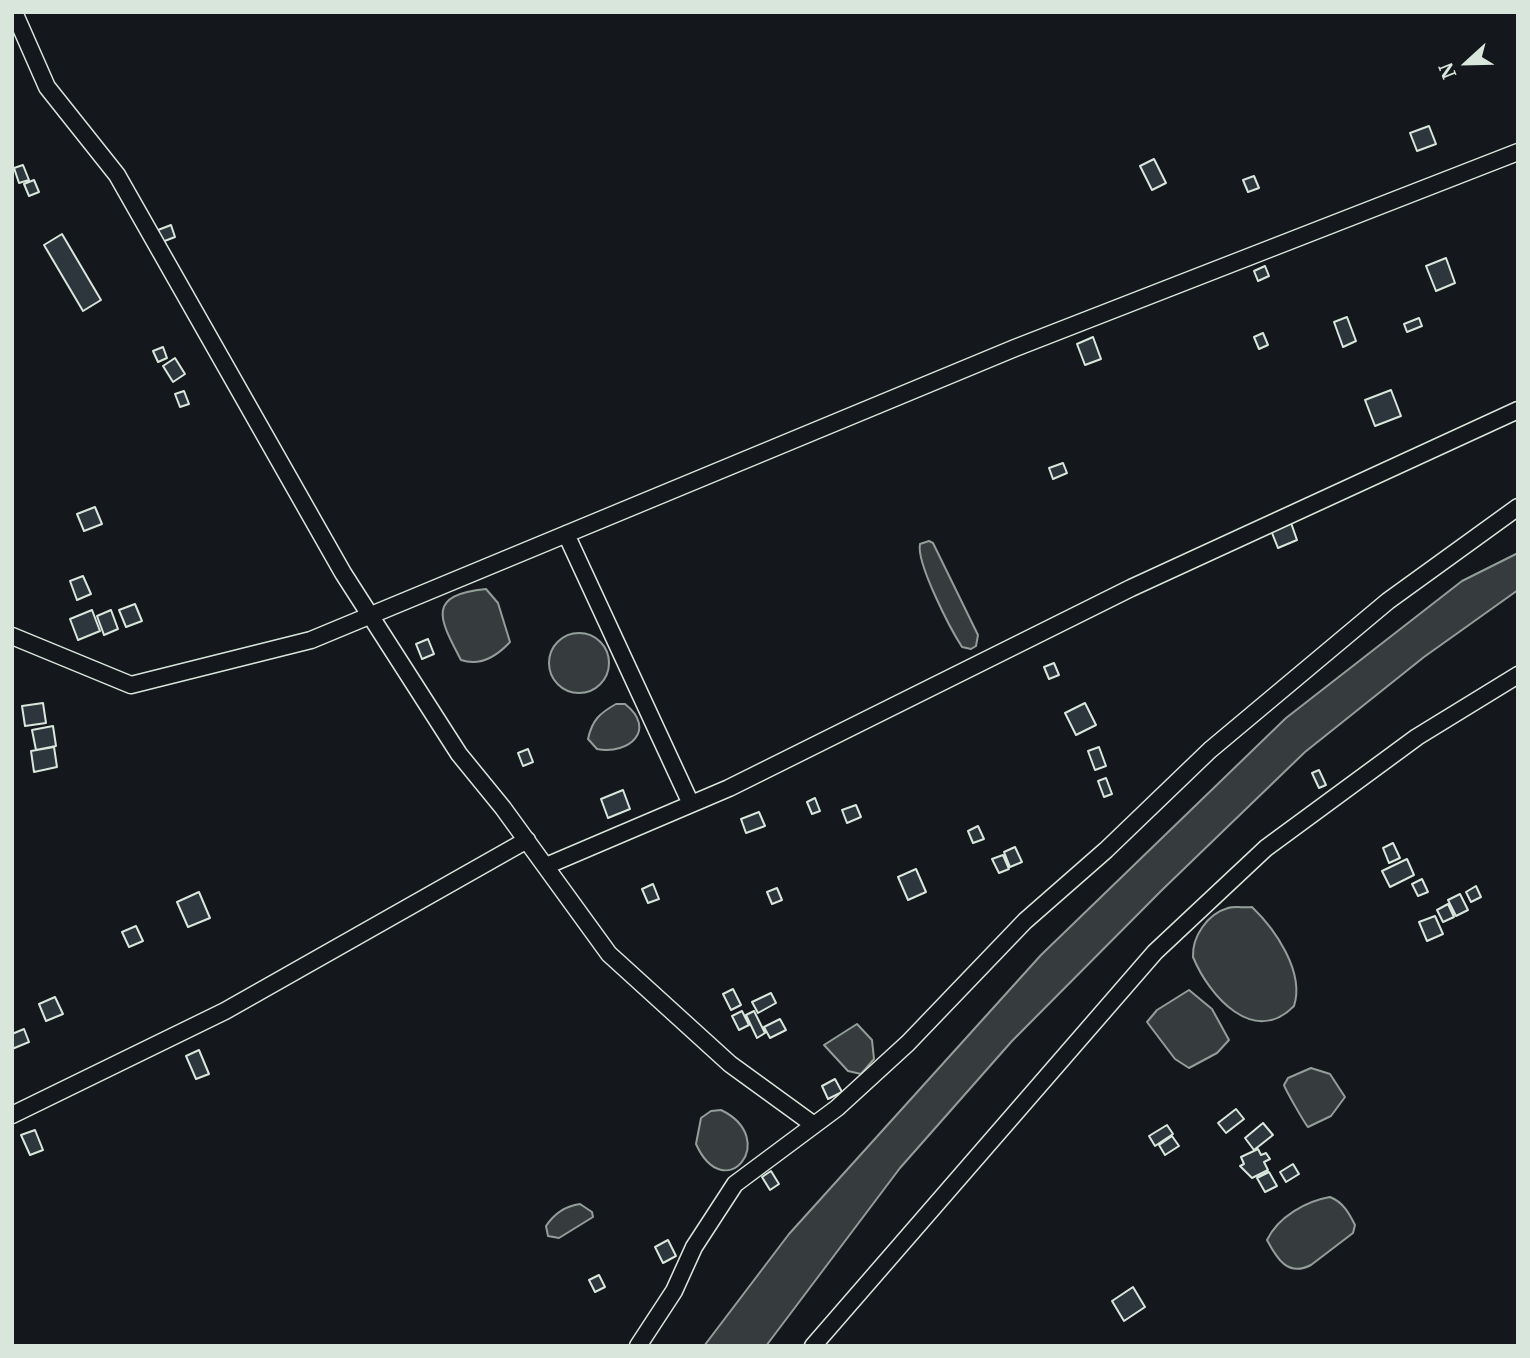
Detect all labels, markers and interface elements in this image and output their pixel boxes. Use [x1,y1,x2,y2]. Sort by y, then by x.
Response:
north arrow [1432,28,1502,98]
text: N [1434,59,1461,82]

